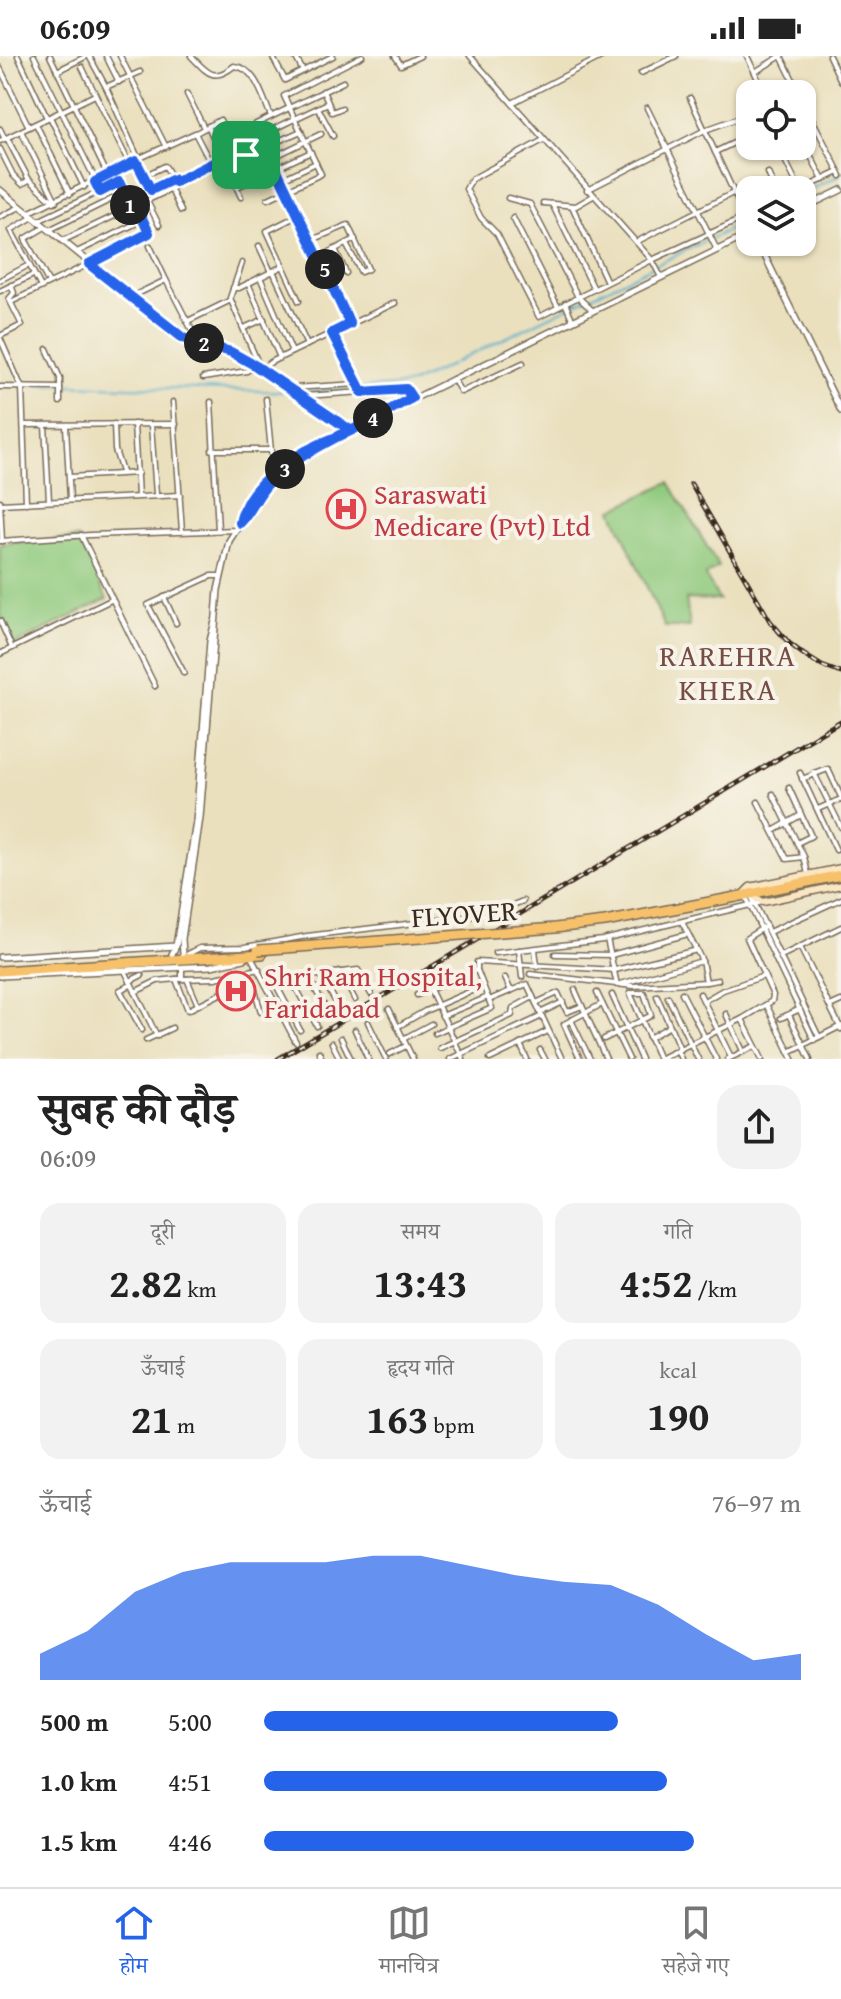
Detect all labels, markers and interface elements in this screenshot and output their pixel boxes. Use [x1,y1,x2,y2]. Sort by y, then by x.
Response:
text: 06:09 [40,6,111,50]
map controls [736,80,816,256]
button: locate [736,80,816,160]
pin [212,121,280,189]
icon: arrive [224,133,268,177]
button: layers [736,176,816,256]
pin: 1 [110,185,150,225]
text: 1 [124,189,136,221]
pin: 5 [305,249,345,289]
text: 5 [319,253,331,285]
pin: 2 [184,323,224,363]
text: 2 [198,327,210,359]
pin: 4 [353,398,393,438]
text: 4 [367,402,379,434]
pin: 3 [265,449,305,489]
text: 3 [279,453,291,485]
place label: Saraswati Medicare (Pvt) Ltd [374,473,591,546]
hospital icon: Saraswati Medicare (Pvt) Ltd [325,488,367,530]
district label: RAREHRA KHERA [659,633,797,711]
street label: FLYOVER [410,889,519,937]
place label: Shri Ram Hospital, Faridabad [264,955,482,1028]
hospital icon: Shri Ram Hospital, Faridabad [215,970,257,1012]
text: सुबह की दौड़ [40,1076,236,1140]
button: share [717,1085,801,1169]
text: 06:09 [40,1138,96,1177]
text: दूरी [151,1215,175,1247]
text: समय [401,1215,440,1247]
text: गति [664,1215,693,1247]
text: 2.82 [109,1253,183,1312]
text: 13:43 [373,1253,468,1312]
text: 4:52 [619,1253,693,1312]
text: km [183,1273,217,1305]
text: /km [693,1273,737,1305]
text: ऊँचाई [141,1351,185,1383]
text: हृदय गति [387,1351,454,1383]
text: kcal [659,1354,697,1386]
text: 190 [647,1386,709,1445]
text: 21 [131,1389,172,1448]
text: 163 [366,1389,429,1448]
text: m [172,1409,195,1441]
text: bpm [429,1409,475,1441]
text: ऊँचाई [40,1483,91,1522]
text: 76–97 m [712,1483,801,1522]
text: 500 m [40,1702,108,1741]
text: 5:00 [168,1702,212,1741]
text: 1.0 km [40,1762,117,1801]
text: 4:51 [168,1762,212,1801]
text: 1.5 km [40,1822,117,1861]
text: 4:46 [168,1822,212,1861]
tab: होम [112,1901,156,1987]
tab: मानचित्र [379,1901,439,1987]
tab: सहेजे गए [662,1901,729,1987]

